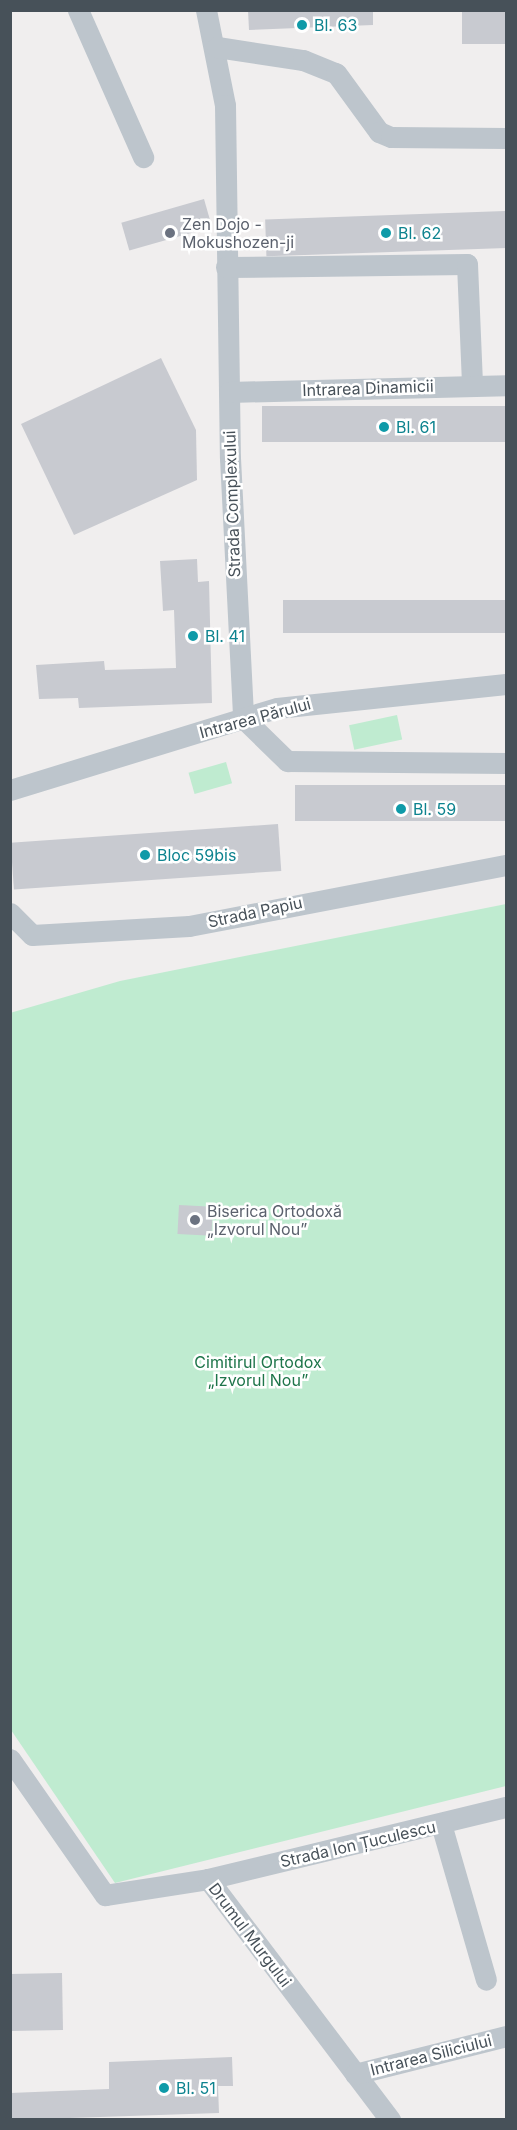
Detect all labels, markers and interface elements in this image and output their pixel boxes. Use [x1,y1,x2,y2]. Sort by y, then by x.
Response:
place label: Bl. 63 [314,15,357,35]
marker: Bl. 63 [295,18,309,32]
place label: Zen Dojo - Mokushozen-ji [182,214,294,252]
place label: Bl. 62 [398,223,441,243]
marker: Zen Dojo - Mokushozen-ji [163,226,177,240]
marker: Bl. 62 [379,226,393,240]
street label: Intrarea Dinamicii [302,376,434,400]
place label: Bl. 61 [396,417,436,437]
marker: Bl. 61 [377,420,391,434]
street label: Strada Complexului [220,430,244,578]
place label: Bl. 41 [205,626,245,646]
marker: Bl. 41 [186,629,200,643]
street label: Intrarea Părului [197,694,313,742]
place label: Bl. 59 [413,799,456,819]
marker: Bl. 59 [394,802,408,816]
place label: Bloc 59bis [157,845,236,865]
marker: Bloc 59bis [138,848,152,862]
street label: Strada Papiu [206,893,304,931]
place label: Biserica Ortodoxă „Izvorul Nou” [207,1201,342,1239]
marker: Biserica Ortodoxă „Izvorul Nou” [188,1213,202,1227]
park label: Cimitirul Ortodox „Izvorul Nou” [194,1352,322,1390]
street label: Strada Ion Țuculescu [278,1817,438,1871]
street label: Drumul Murgului [205,1879,295,1991]
street label: Intrarea Siliciului [368,2031,494,2079]
place label: Bl. 51 [176,2078,216,2098]
marker: Bl. 51 [157,2081,171,2095]

